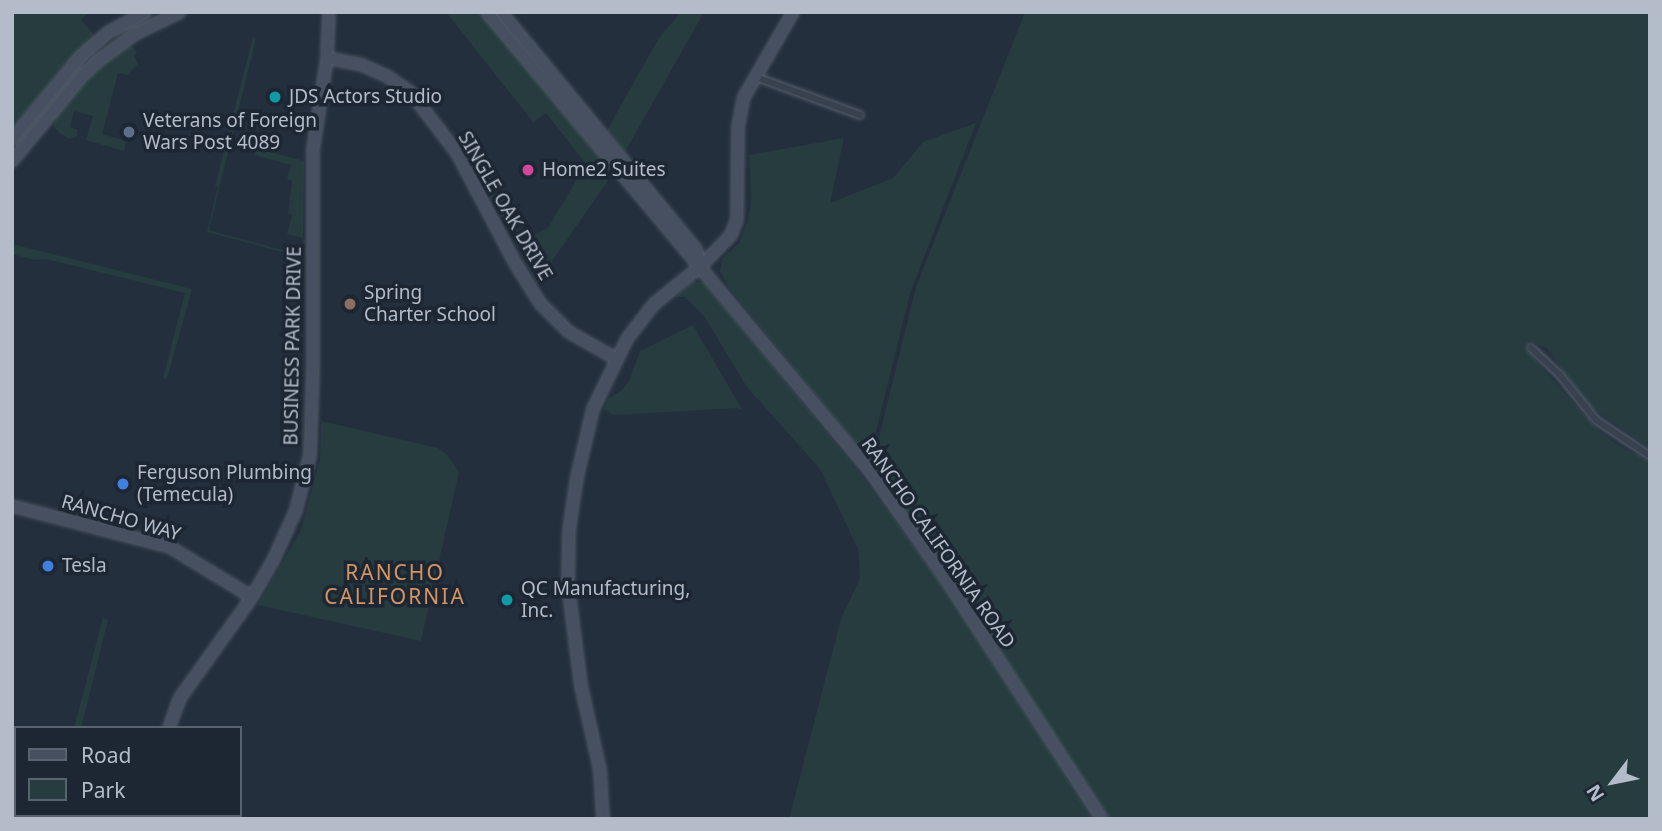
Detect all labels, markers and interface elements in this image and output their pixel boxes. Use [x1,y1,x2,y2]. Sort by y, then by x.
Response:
place label: JDS Actors Studio [289,86,442,108]
marker: JDS Actors Studio [267,89,283,105]
place label: Veterans of Foreign Wars Post 4089 [143,110,317,154]
marker: Veterans of Foreign Wars Post 4089 [121,124,137,140]
street label: SINGLE OAK DRIVE [453,128,557,284]
place label: Home2 Suites [542,159,666,181]
marker: Home2 Suites [520,162,536,178]
street label: BUSINESS PARK DRIVE [280,246,306,446]
place label: Spring Charter School [364,282,496,326]
marker: Spring Charter School [342,296,358,312]
street label: RANCHO CALIFORNIA ROAD [857,433,1019,653]
place label: Ferguson Plumbing (Temecula) [137,462,312,506]
marker: Ferguson Plumbing (Temecula) [115,476,131,492]
street label: RANCHO WAY [59,490,183,546]
place label: Tesla [62,555,107,577]
marker: Tesla [40,558,56,574]
district label: RANCHO CALIFORNIA [325,559,465,609]
place label: QC Manufacturing, Inc. [521,578,690,622]
marker: QC Manufacturing, Inc. [499,592,515,608]
legend [14,726,242,817]
text: Road [81,741,131,769]
north arrow [1578,747,1648,817]
text: Park [81,776,125,804]
text: N [1580,780,1610,807]

